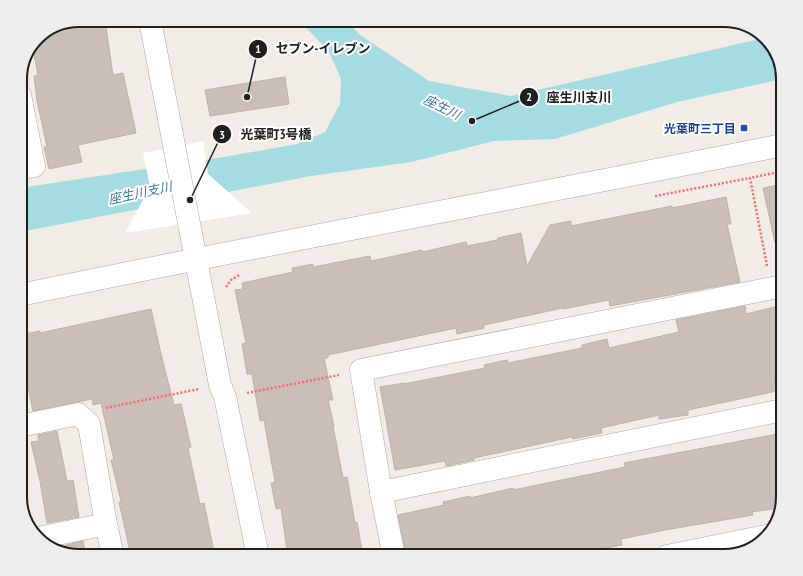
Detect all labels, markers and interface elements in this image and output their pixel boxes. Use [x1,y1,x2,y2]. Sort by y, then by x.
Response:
callout: セブン-イレブン [248,36,379,61]
text: セブン-イレブン [276,40,370,57]
text: 1 [255,41,261,56]
callout: 座生川支川 [519,85,620,110]
text: 2 [526,89,532,104]
text: 座生川支川 [546,89,612,106]
water label: 座生川 [421,91,465,124]
place label: 光葉町三丁目 [664,121,736,136]
callout: 光葉町3号橋 [212,122,319,147]
marker: 光葉町三丁目 [739,123,749,133]
text: 光葉町3号橋 [240,126,312,143]
text: 3 [219,127,225,142]
water label: 座生川支川 [106,178,176,208]

